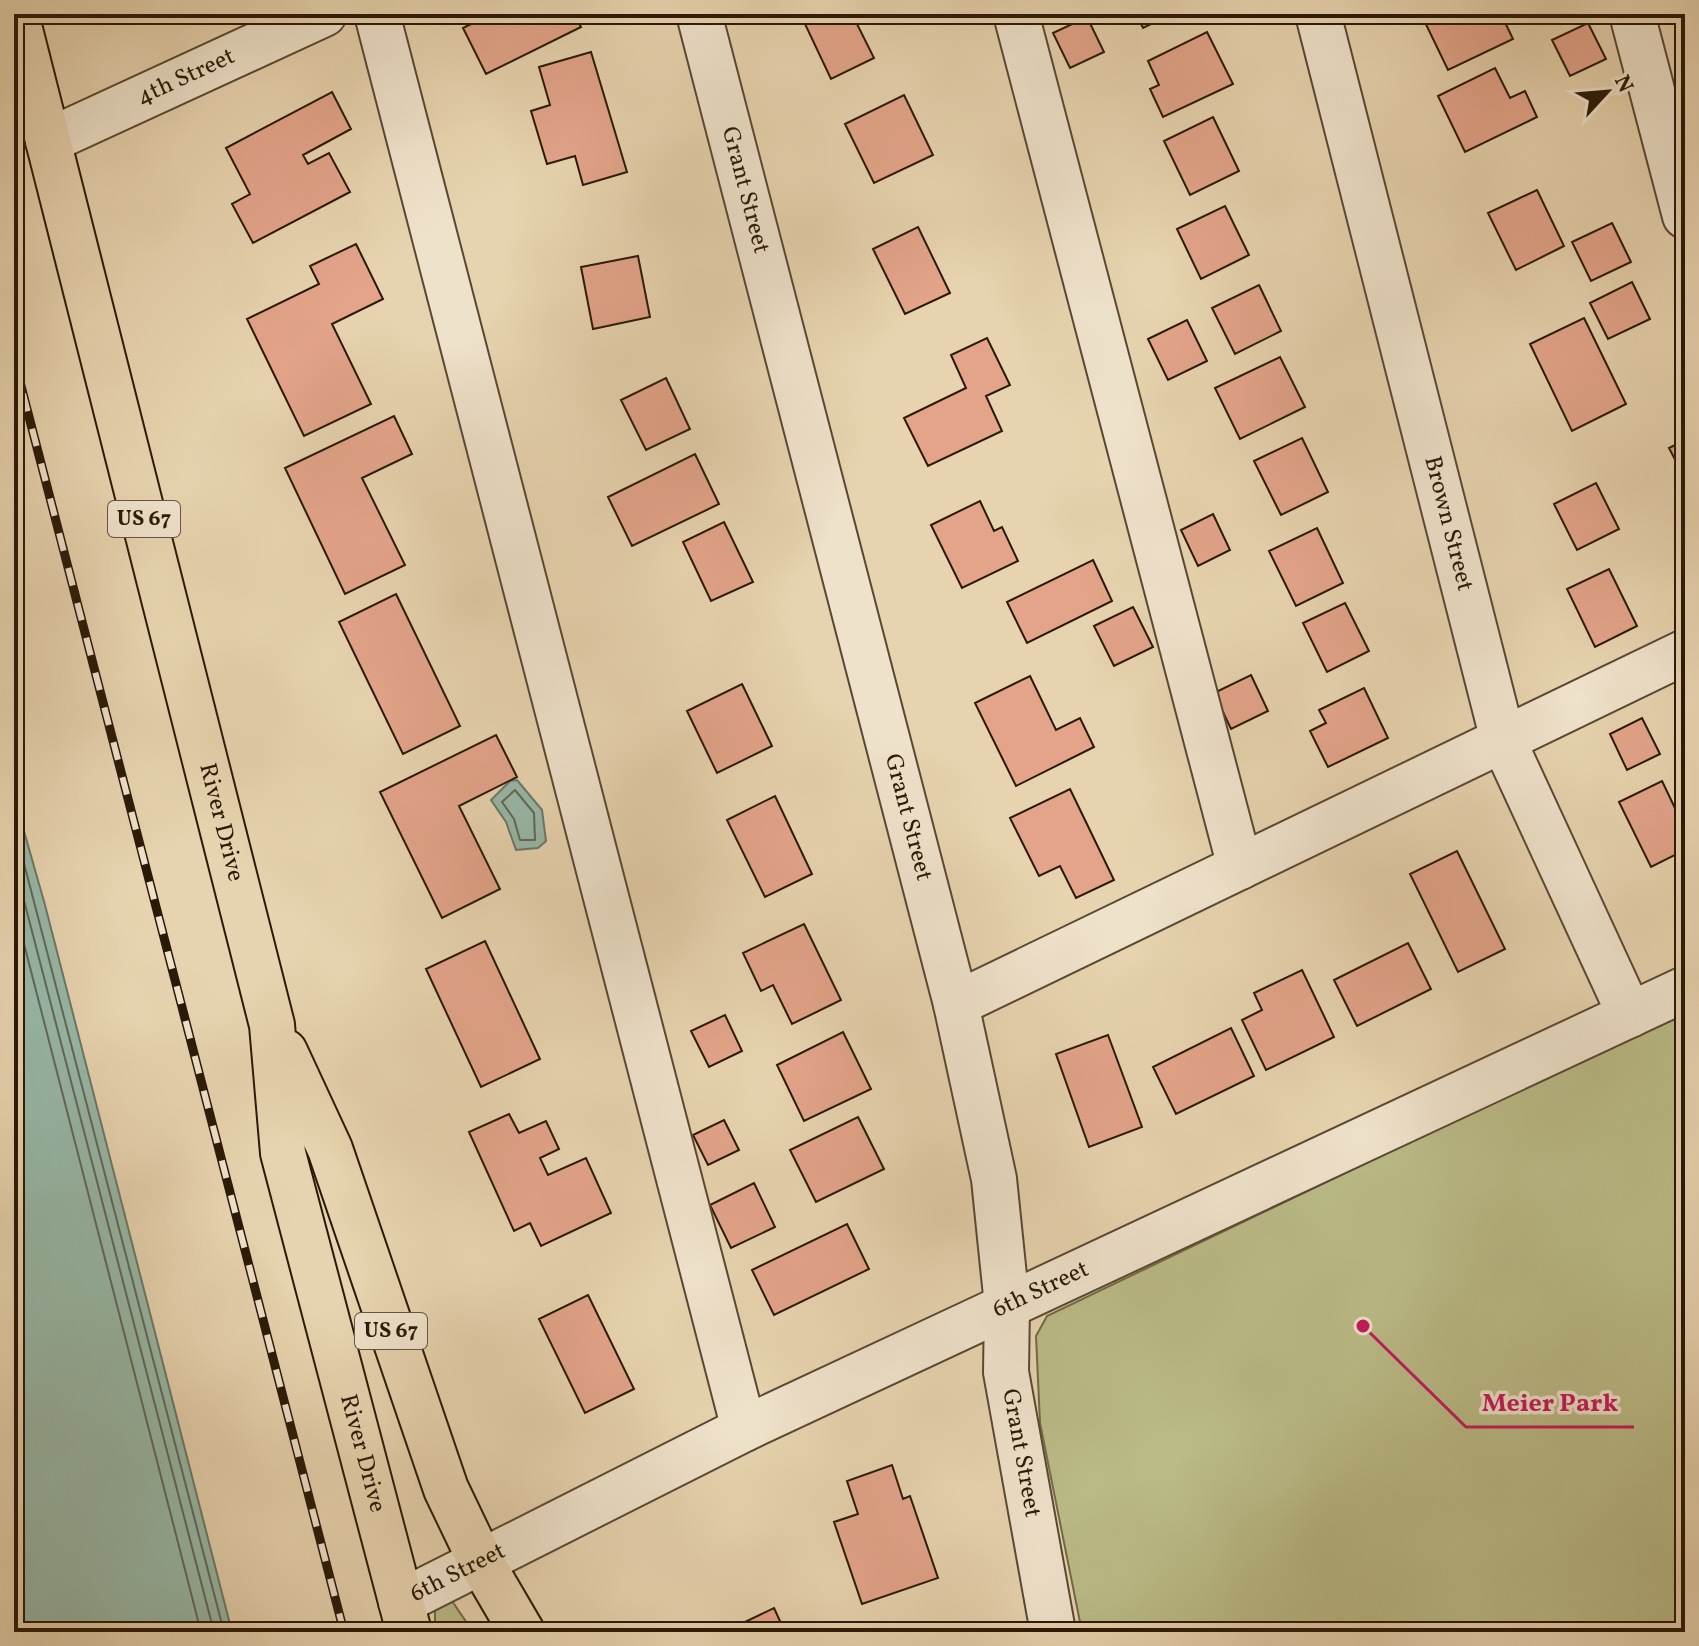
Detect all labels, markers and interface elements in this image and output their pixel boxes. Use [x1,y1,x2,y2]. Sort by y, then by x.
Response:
street label: 4th Street [131,40,241,115]
north arrow [1567,52,1647,132]
text: N [1605,70,1640,98]
street label: Grant Street [712,123,778,257]
street label: Brown Street [1414,453,1481,595]
road number: US 67 [108,501,180,537]
street label: Grant Street [875,750,940,885]
street label: River Drive [189,760,252,885]
street label: 6th Street [987,1253,1095,1327]
road number: US 67 [355,1313,427,1349]
callout: Meier Park [1466,1377,1634,1427]
street label: Grant Street [992,1386,1049,1520]
text: Meier Park [1482,1386,1618,1422]
street label: River Drive [330,1391,394,1516]
street label: 6th Street [405,1535,512,1611]

